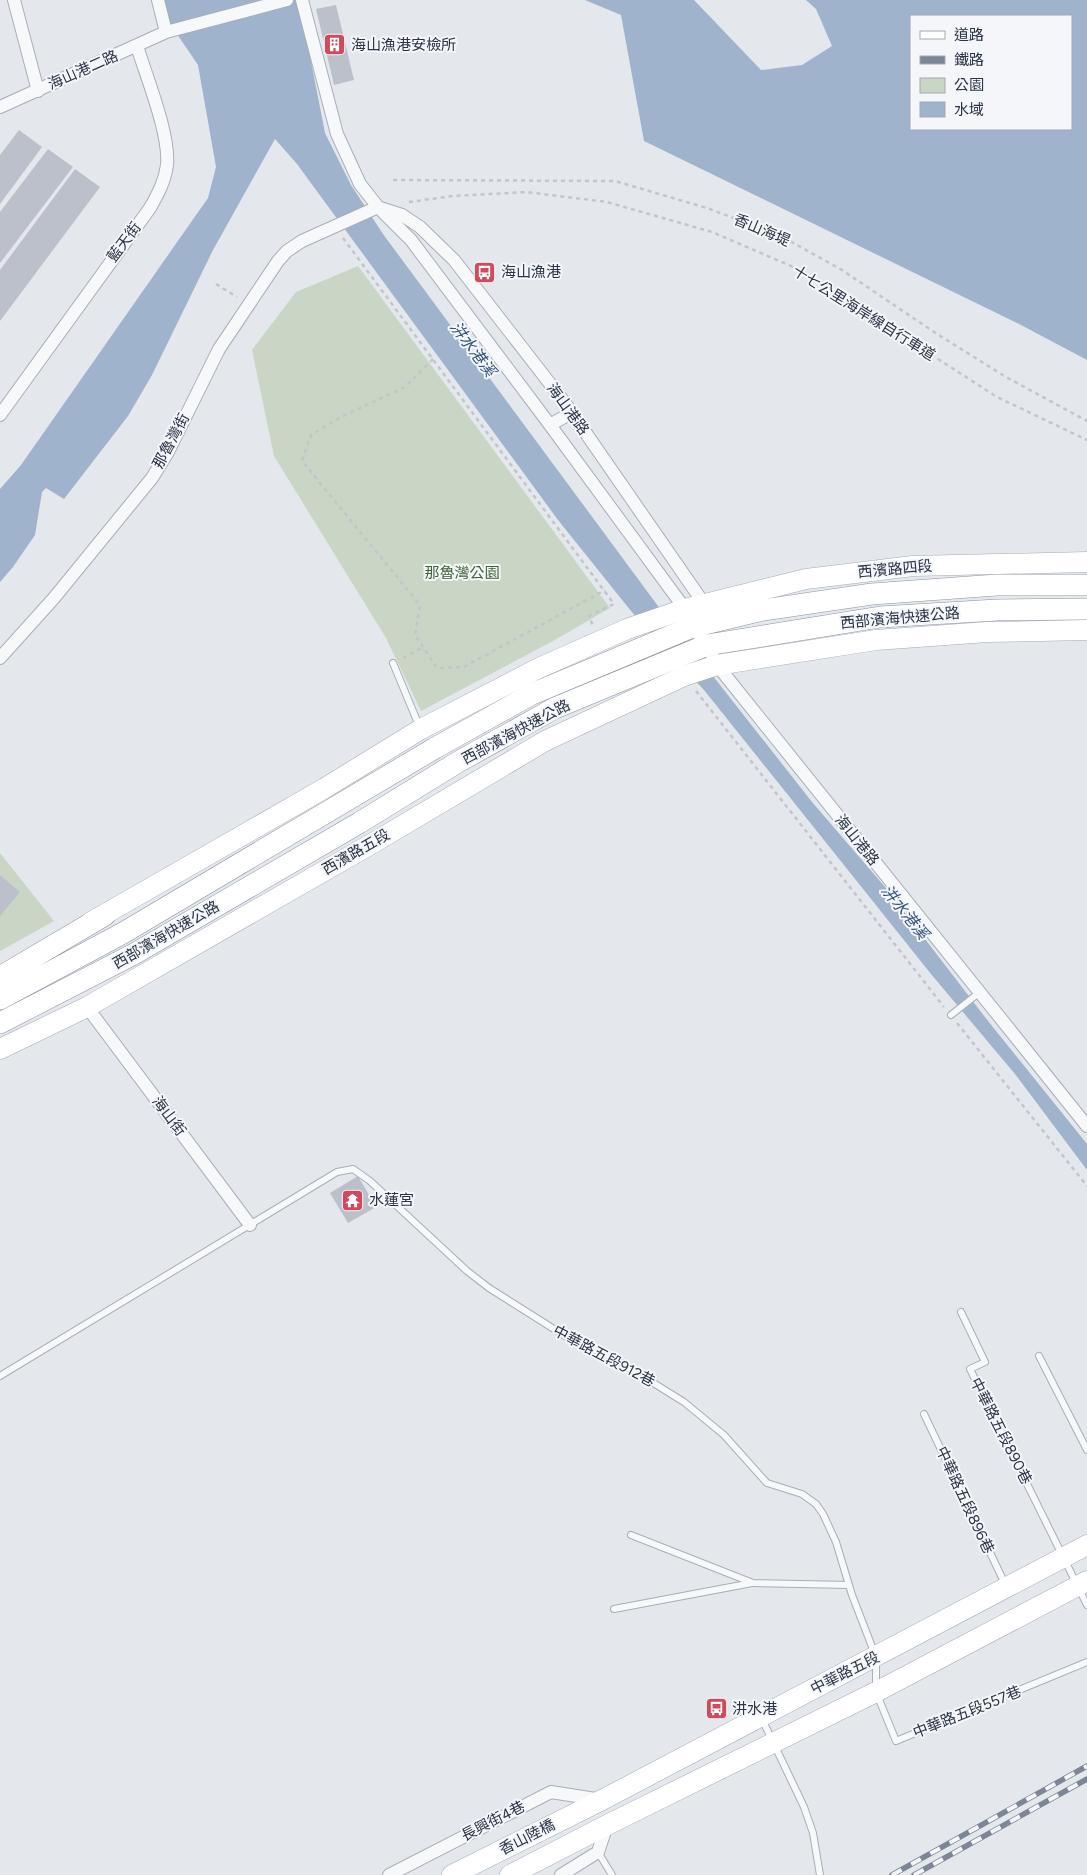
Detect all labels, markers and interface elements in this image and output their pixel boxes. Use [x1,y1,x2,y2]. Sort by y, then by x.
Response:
legend [910,15,1072,130]
text: 道路 [954,26,984,44]
building icon: 海山漁港安檢所 [323,33,347,57]
place label: 海山漁港安檢所 [351,36,456,54]
street label: 海山港二路 [45,47,121,93]
text: 鐵路 [954,51,984,69]
text: 公園 [954,76,984,94]
text: 水域 [954,101,984,119]
street label: 香山海堤 [731,210,793,250]
street label: 藍天街 [103,219,145,265]
bus stop icon: 海山漁港 [473,260,497,284]
street label: 十七公里海岸線自行車道 [789,262,939,364]
place label: 海山漁港 [501,263,561,281]
water label: 汫水港溪 [446,318,501,382]
street label: 海山港路 [543,379,593,439]
street label: 那魯灣街 [149,410,193,472]
street label: 西濱路四段 [857,557,933,581]
park label: 那魯灣公園 [424,564,500,582]
street label: 西部濱海快速公路 [839,604,961,632]
street label: 西部濱海快速公路 [459,696,573,768]
street label: 海山港路 [831,811,883,869]
street label: 西濱路五段 [319,825,393,879]
water label: 汫水港溪 [877,881,934,944]
street label: 西部濱海快速公路 [110,897,222,973]
street label: 海山街 [148,1093,190,1139]
temple icon: 水蓮宮 [341,1188,365,1212]
place label: 水蓮宮 [369,1191,414,1209]
street label: 中華路五段912巷 [550,1322,658,1390]
street label: 中華路五段890巷 [966,1375,1036,1487]
street label: 中華路五段896巷 [932,1444,998,1556]
street label: 中華路五段 [807,1648,883,1698]
street label: 中華路五段557巷 [910,1682,1024,1742]
bus stop icon: 汫水港 [704,1697,728,1721]
place label: 汫水港 [732,1700,777,1718]
street label: 長興街4巷 [458,1797,528,1845]
street label: 香山陸橋 [496,1815,558,1859]

